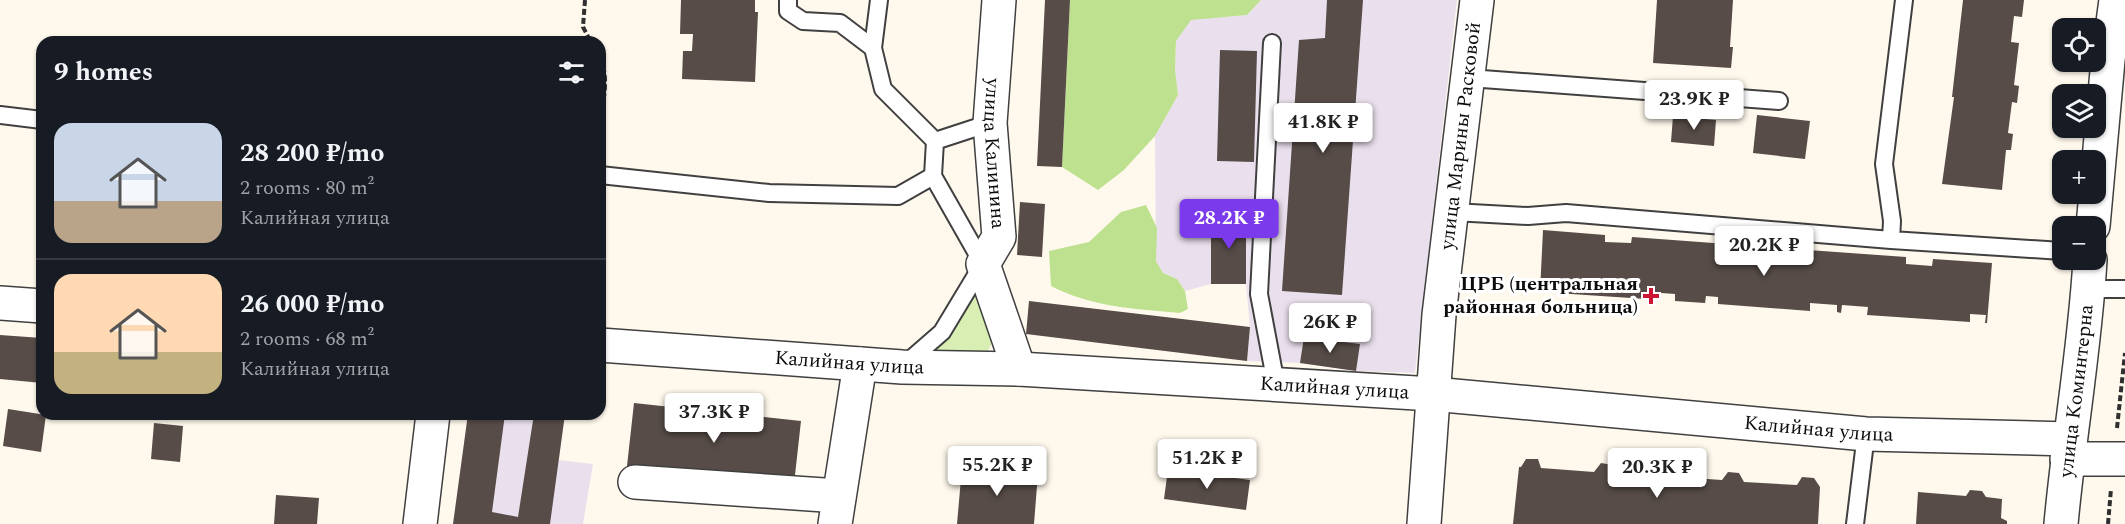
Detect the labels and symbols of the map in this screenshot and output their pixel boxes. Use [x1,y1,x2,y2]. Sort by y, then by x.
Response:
street label: улица Марины Расковой [1432,20,1489,252]
street label: улица Калинина [975,76,1013,230]
pin: 23.9K ₽ [1639,80,1749,131]
pin: 41.8K ₽ [1268,103,1378,154]
pin: 28.2K ₽ [1174,199,1284,250]
pin: 20.2K ₽ [1709,226,1819,277]
place label: ЦРБ (центральная районная больница) [1443,269,1638,322]
marker: ЦРБ (центральная районная больница) [1642,287,1660,305]
pin: 26K ₽ [1288,303,1372,354]
street label: улица Коминтерна [2051,303,2102,480]
street label: Калийная улица [774,343,925,382]
street label: Калийная улица [1259,369,1411,408]
pin: 37.3K ₽ [659,393,769,444]
street label: Калийная улица [1743,408,1894,450]
pin: 51.2K ₽ [1152,439,1262,490]
pin: 55.2K ₽ [942,446,1052,497]
pin: 20.3K ₽ [1602,448,1712,499]

